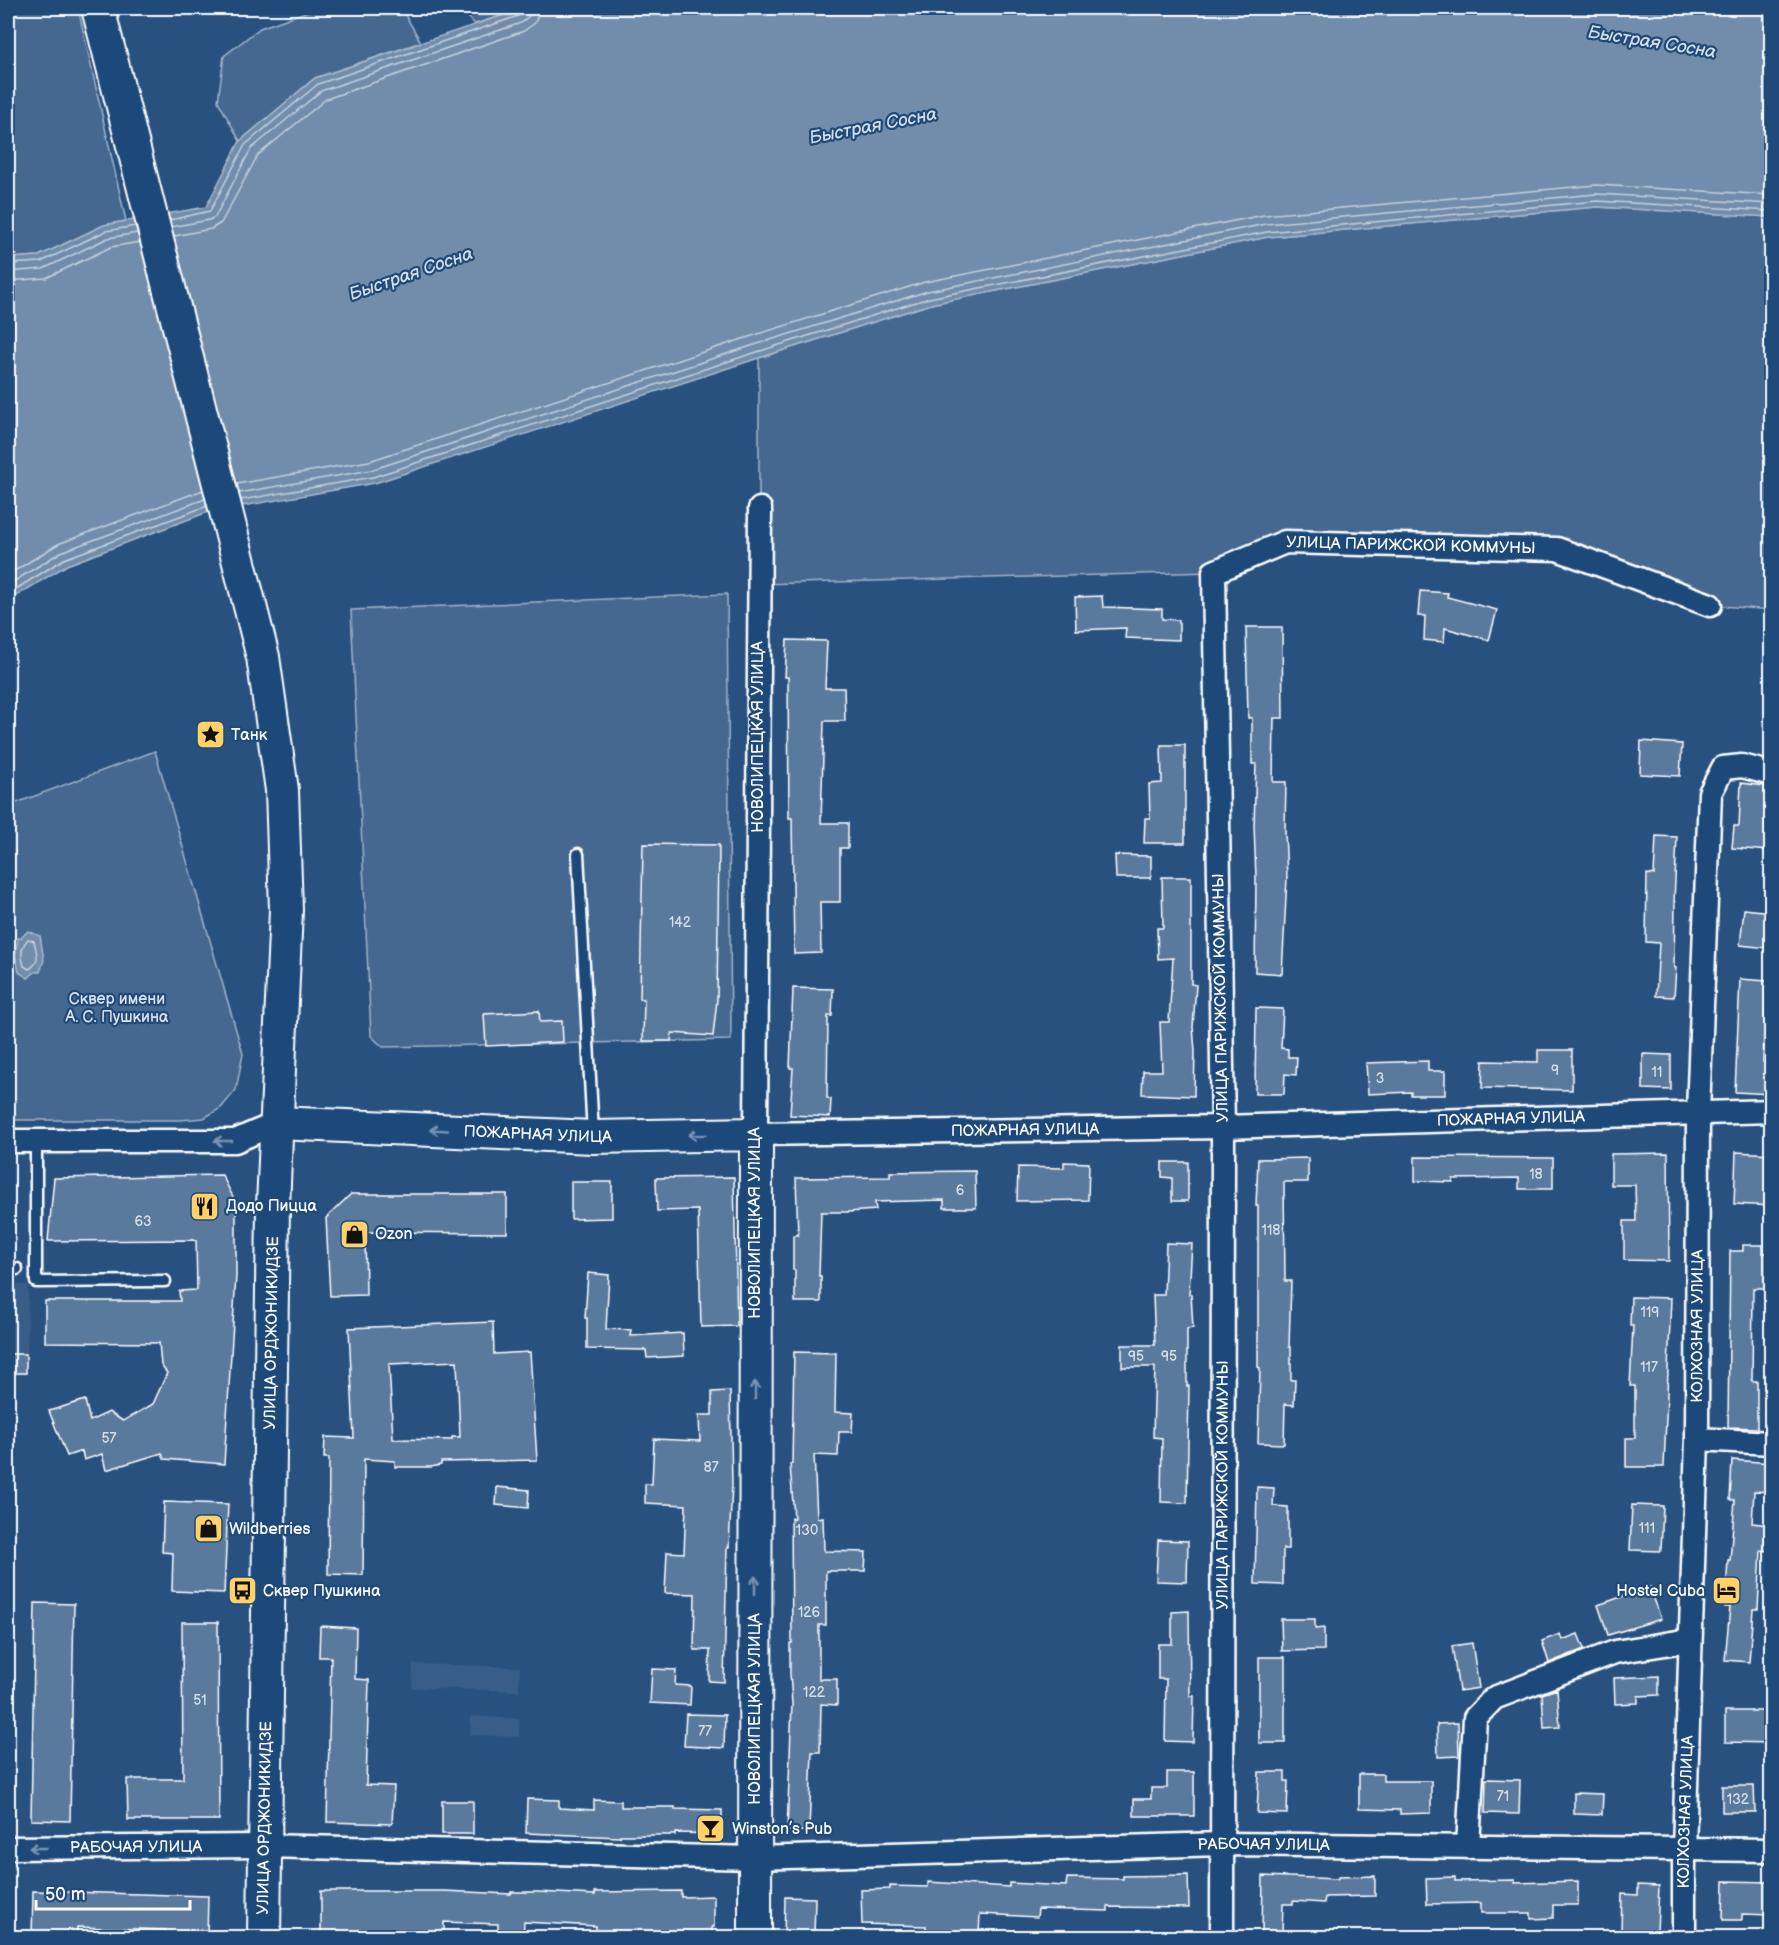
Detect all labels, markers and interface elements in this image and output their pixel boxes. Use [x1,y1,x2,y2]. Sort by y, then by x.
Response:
water label: Быстрая Сосна [1586,21,1718,63]
water label: Быстрая Сосна [807,103,939,149]
water label: Быстрая Сосна [346,243,476,305]
street label: УЛИЦА ПАРИЖСКОЙ КОММУНЫ [1286,533,1536,558]
street label: НОВОЛИПЕЦКАЯ УЛИЦА [749,641,768,833]
place icon: Танк [194,719,226,751]
place label: Танк [231,726,268,745]
street label: УЛИЦА ПАРИЖСКОЙ КОММУНЫ [1209,873,1233,1123]
house number: 142 [669,914,692,931]
park label: Сквер имени А. С. Пушкина [64,990,169,1027]
house number: 9 [1551,1062,1559,1079]
house number: 11 [1652,1064,1662,1081]
house number: 3 [1376,1070,1384,1087]
street label: ПОЖАРНАЯ УЛИЦА [1436,1107,1585,1130]
street label: ПОЖАРНАЯ УЛИЦА [951,1119,1099,1141]
street label: ПОЖАРНАЯ УЛИЦА [463,1122,612,1147]
one-way arrow [430,1125,450,1136]
street label: НОВОЛИПЕЦКАЯ УЛИЦА [746,1127,765,1319]
one-way arrow [688,1130,708,1141]
one-way arrow [213,1135,233,1147]
house number: 18 [1529,1166,1543,1183]
house number: 6 [956,1182,965,1199]
restaurant icon: Додо Пицца [189,1190,221,1222]
place label: Додо Пицца [226,1197,317,1216]
house number: 63 [134,1213,152,1230]
shop icon: Ozon [338,1218,370,1250]
house number: 118 [1262,1222,1281,1239]
place label: Ozon [375,1225,413,1244]
street label: УЛИЦА ОРДЖОНИКИДЗЕ [261,1236,283,1430]
street label: КОЛХОЗНАЯ УЛИЦА [1688,1249,1707,1403]
house number: 119 [1641,1304,1659,1321]
house number: 95 [1128,1348,1144,1365]
house number: 95 [1161,1348,1177,1365]
house number: 117 [1640,1359,1658,1376]
street label: УЛИЦА ПАРИЖСКОЙ КОММУНЫ [1213,1360,1232,1610]
one-way arrow [749,1381,761,1401]
house number: 57 [102,1430,117,1447]
house number: 87 [703,1459,719,1476]
shop icon: Wildberries [192,1513,224,1545]
place label: Wildberries [229,1520,310,1539]
house number: 111 [1639,1520,1655,1537]
house number: 130 [796,1522,818,1539]
bus stop icon: Сквер Пушкина [226,1575,258,1607]
hotel icon: Hostel Cuba [1710,1575,1742,1607]
one-way arrow [749,1576,761,1596]
place label: Сквер Пушкина [263,1582,381,1601]
place label: Hostel Cuba [1616,1582,1705,1601]
house number: 126 [798,1604,821,1621]
street label: НОВОЛИПЕЦКАЯ УЛИЦА [746,1613,765,1805]
house number: 122 [803,1684,826,1701]
house number: 51 [193,1692,207,1709]
street label: УЛИЦА ОРДЖОНИКИДЗЕ [254,1721,276,1915]
house number: 77 [698,1723,712,1740]
street label: КОЛХОЗНАЯ УЛИЦА [1675,1735,1697,1889]
house number: 71 [1497,1788,1509,1805]
house number: 132 [1727,1791,1750,1808]
bar icon: Winston’s Pub [695,1813,727,1845]
place label: Winston’s Pub [732,1820,832,1839]
street label: РАБОЧАЯ УЛИЦА [1197,1834,1330,1855]
street label: РАБОЧАЯ УЛИЦА [70,1837,203,1857]
one-way arrow [28,1842,48,1854]
scale bar [36,1873,190,1911]
text: 50 m [45,1884,86,1905]

